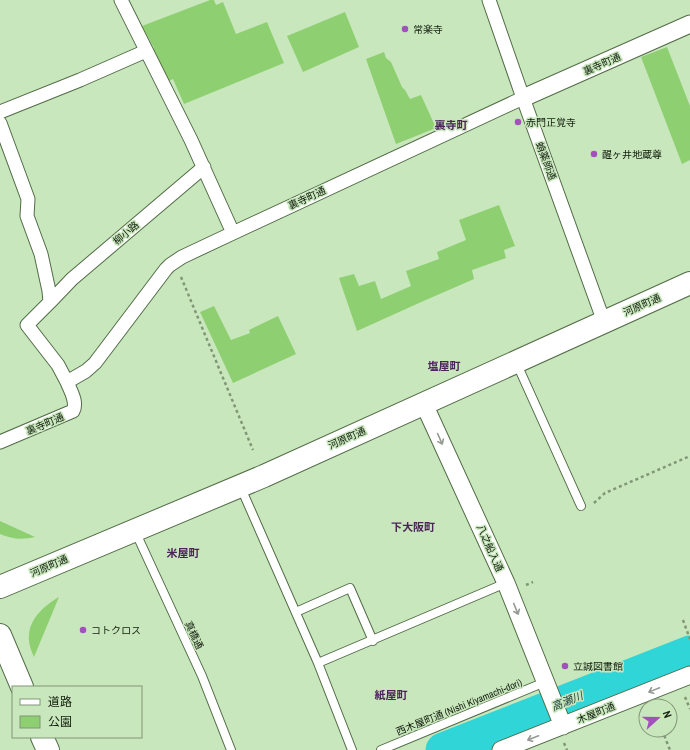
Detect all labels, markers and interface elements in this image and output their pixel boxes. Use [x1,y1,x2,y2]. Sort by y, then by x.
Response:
place label: 常楽寺 [413,23,443,36]
marker: 常楽寺 [400,24,410,34]
street label: 裏寺町通 [581,50,623,78]
place label: 赤門正覚寺 [526,116,576,129]
marker: 赤門正覚寺 [513,117,523,127]
district label: 裏寺町 [435,118,468,132]
street label: 蛸薬師通 [533,140,559,182]
place label: 醒ヶ井地蔵尊 [602,148,662,161]
marker: 醒ヶ井地蔵尊 [589,149,599,159]
street label: 裏寺町通 [286,184,328,212]
street label: 柳小路 [110,218,142,248]
street label: 河原町通 [621,291,663,319]
district label: 塩屋町 [428,359,461,373]
street label: 裏寺町通 [24,410,66,438]
street label: 河原町通 [326,424,368,452]
one-way arrow [437,433,445,445]
district label: 下大阪町 [391,520,435,534]
street label: 八之船入通 [474,523,506,573]
district label: 米屋町 [167,546,200,560]
street label: 河原町通 [28,552,70,580]
one-way arrow [513,602,520,614]
street label: 真橋通 [182,619,206,651]
place label: コトクロス [91,624,141,637]
marker: コトクロス [78,625,88,635]
place label: 立誠図書館 [573,660,623,673]
marker: 立誠図書館 [560,661,570,671]
street label: 西木屋町通 (Nishi Kiyamachi-dori) [394,676,524,738]
legend [12,686,142,738]
one-way arrow [648,686,660,694]
district label: 紙屋町 [375,688,408,702]
water label: 高瀬川 [549,688,586,714]
text: 道路 [48,694,72,710]
north arrow [638,698,678,738]
street label: 木屋町通 [575,699,617,727]
text: N [660,709,675,720]
text: 公園 [48,714,72,730]
one-way arrow [527,734,539,742]

